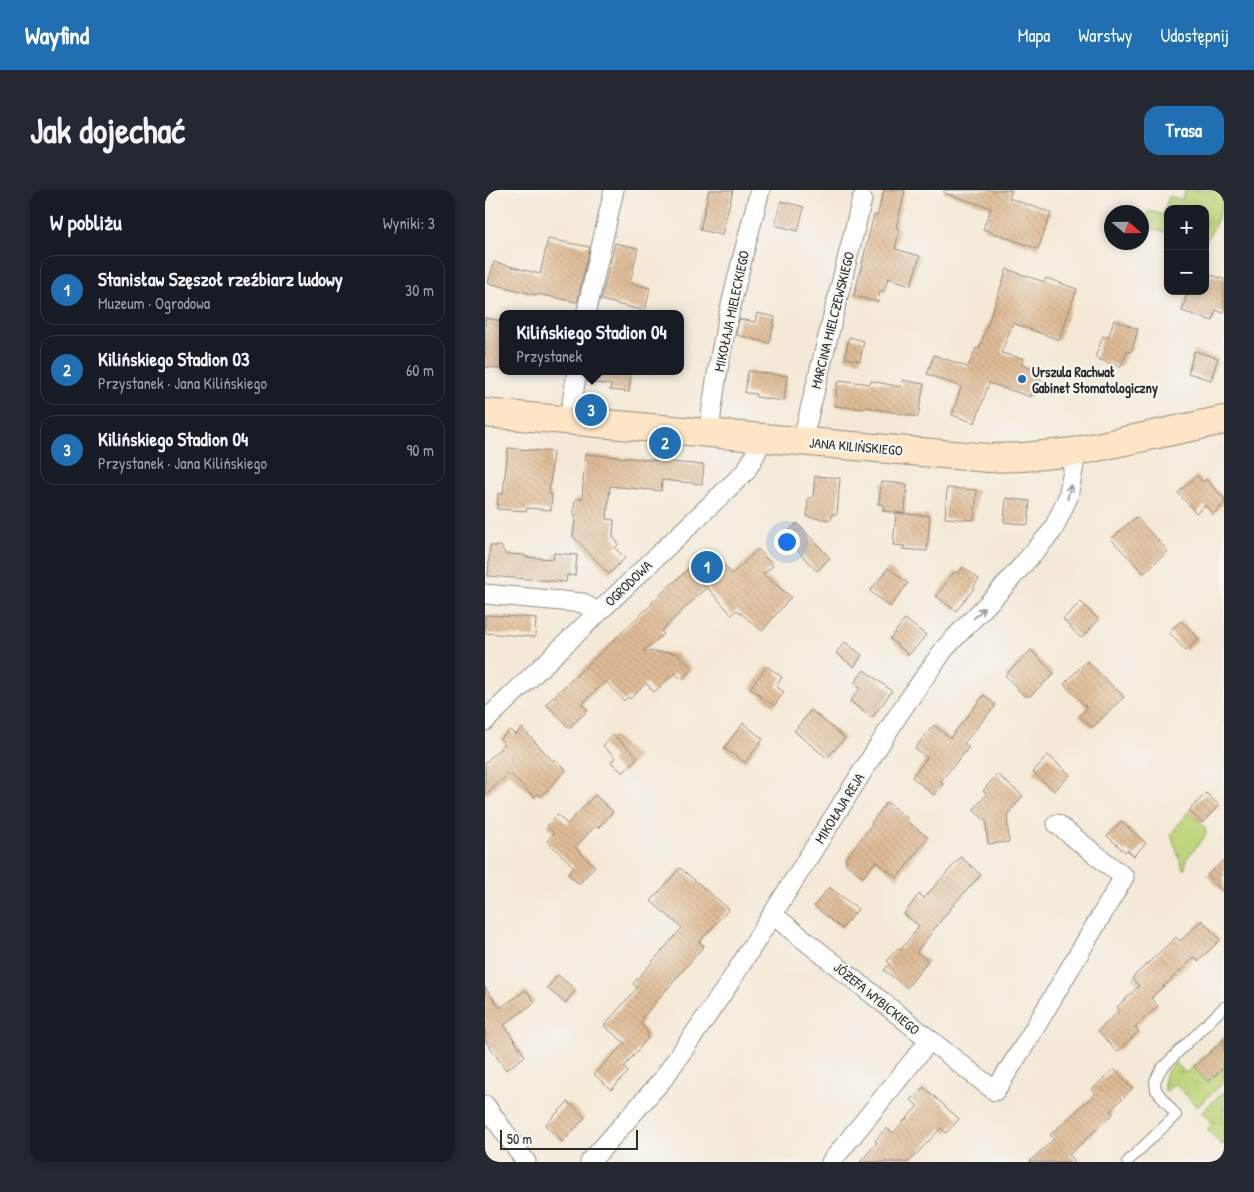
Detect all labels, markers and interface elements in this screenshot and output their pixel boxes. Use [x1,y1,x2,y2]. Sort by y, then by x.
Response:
text: Wayfind [25,19,89,51]
text: Mapa [1018,23,1050,48]
text: Warstwy [1078,23,1132,48]
text: Udostępnij [1160,23,1229,48]
button: Trasa [1144,106,1224,155]
text: Jak dojechać [30,107,185,154]
north arrow [1104,205,1149,250]
map controls [1164,205,1209,295]
button: + [1164,205,1209,250]
text: W pobliżu [50,208,122,237]
text: Wyniki: 3 [383,212,435,234]
street label: MIKOŁAJA MIELECKIEGO [709,249,753,373]
street label: MARCINA MIELCZEWSKIEGO [806,249,858,390]
button: − [1164,250,1209,295]
text: Stanisław Szęszoł rzeźbiarz ludowy [98,266,343,292]
text: 1 [64,279,70,301]
text: 30 m [405,279,434,301]
text: Muzeum · Ogrodowa [98,292,210,314]
popup [499,310,684,375]
text: Kilińskiego Stadion 04 [516,319,667,345]
text: Przystanek [516,345,582,367]
text: Kilińskiego Stadion 03 [98,346,250,372]
text: 2 [63,359,71,381]
text: 60 m [406,359,434,381]
place label: Urszula Rachwał Gabinet Stomatologiczny [1032,362,1158,399]
text: Przystanek · Jana Kilińskiego [98,372,267,394]
marker: Urszula Rachwał Gabinet Stomatologiczny [1016,373,1028,385]
pin: 3 [575,391,607,429]
pin: 2 [649,424,681,462]
text: Kilińskiego Stadion 04 [98,426,248,452]
street label: JANA KILIŃSKIEGO [808,432,904,460]
text: 3 [63,439,71,461]
text: 90 m [406,439,434,461]
text: Przystanek · Jana Kilińskiego [98,452,267,474]
one-way arrow [1065,485,1074,501]
your location [774,529,800,555]
pin: 1 [691,548,723,586]
street label: OGRODOWA [600,556,656,610]
one-way arrow [973,606,985,619]
street label: MIKOŁAJA REJA [810,769,868,847]
street label: JÓZEFA WYBICKIEGO [830,957,924,1039]
scale bar [500,1127,637,1150]
text: 50 m [507,1129,532,1148]

